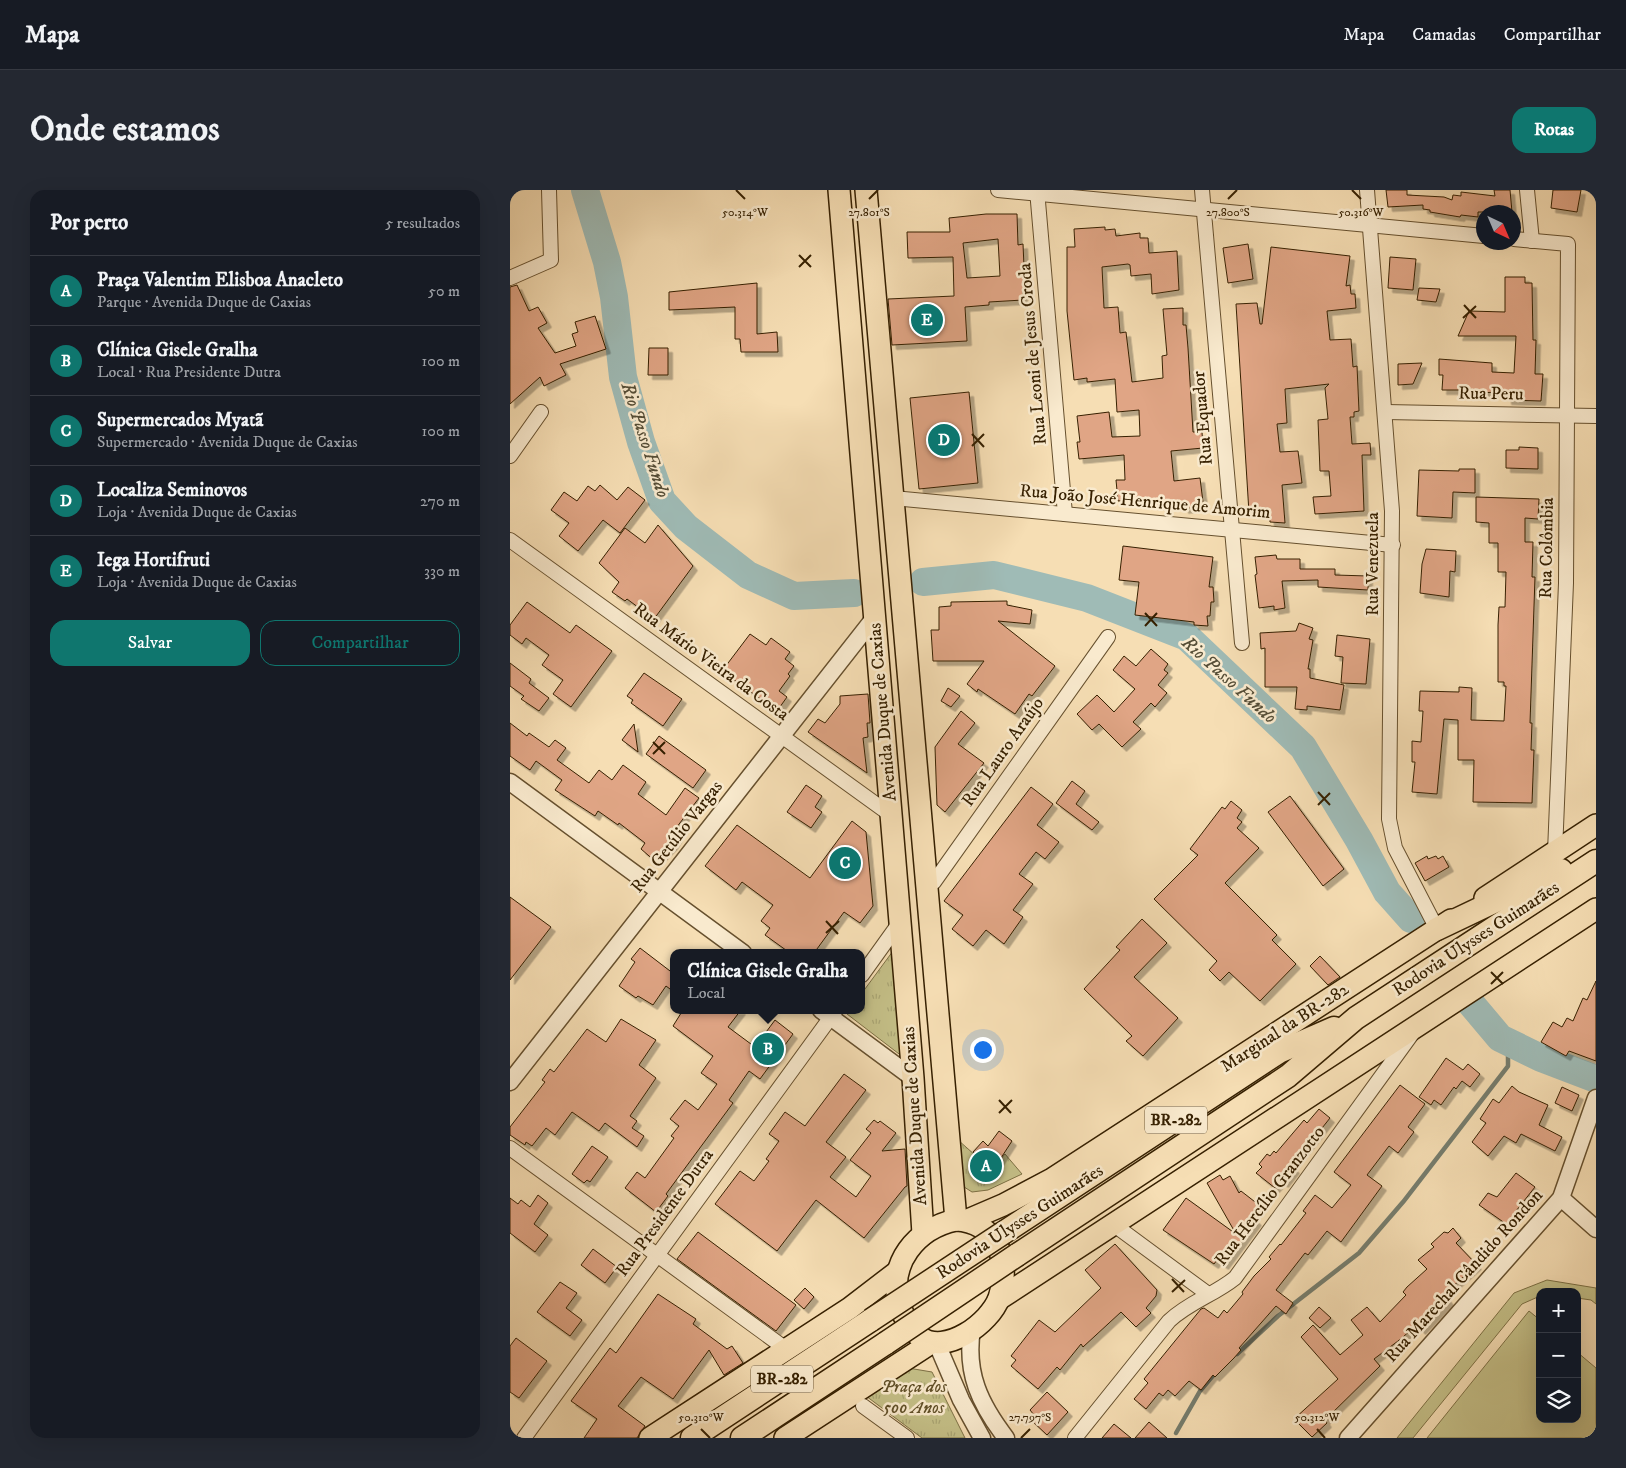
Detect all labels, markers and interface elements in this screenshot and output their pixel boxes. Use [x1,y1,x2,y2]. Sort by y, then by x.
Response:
text: Mapa [25,20,79,50]
text: Mapa [1344,24,1384,46]
text: Camadas [1412,24,1476,46]
text: Compartilhar [1504,24,1601,46]
button: Rotas [1512,107,1596,153]
text: Onde estamos [30,108,220,152]
text: 50.314°W [722,205,769,220]
text: 27.801°S [848,205,890,220]
text: 27.800°S [1206,205,1250,220]
text: 50.316°W [1338,205,1385,220]
north arrow [1476,205,1521,250]
text: Por perto [50,210,128,236]
text: 5 resultados [385,213,460,233]
street label: Rua Leoni de Jesus Croda [1014,262,1052,446]
text: Praça Valentim Elisboa Anacleto [97,269,343,292]
text: A [61,281,71,301]
text: 50 m [428,281,460,301]
text: Parque · Avenida Duque de Caxias [97,292,311,312]
pin: E [911,301,943,339]
text: Clínica Gisele Gralha [97,339,258,362]
text: B [61,351,71,371]
text: 100 m [422,351,460,371]
text: Local · Rua Presidente Dutra [97,362,281,382]
street label: Rua Equador [1188,370,1218,466]
water label: Rio Passo Fundo [615,379,674,501]
street label: Rua Peru [1458,382,1524,406]
text: Supermercados Myatã [97,409,263,432]
text: C [61,421,71,441]
text: 100 m [422,421,460,441]
pin: D [928,421,960,459]
text: Supermercado · Avenida Duque de Caxias [97,432,358,452]
text: Localiza Seminovos [97,479,247,502]
street label: Rua João José Henrique de Amorim [1019,480,1271,524]
text: D [60,491,72,511]
text: 270 m [420,491,460,511]
street label: Rua Colômbia [1535,497,1559,599]
text: Loja · Avenida Duque de Caxias [97,502,297,522]
street label: Rua Venezuela [1362,512,1384,616]
text: Iega Hortifruti [97,549,210,572]
text: E [60,561,72,581]
text: 330 m [424,561,460,581]
text: Loja · Avenida Duque de Caxias [97,572,297,592]
street label: Rua Mário Vieira da Costa [629,598,793,726]
button: Salvar [50,620,250,666]
button: Compartilhar [260,620,460,666]
street label: Avenida Duque de Caxias [864,622,902,802]
water label: Rio Passo Fundo [1176,631,1281,729]
street label: Rua Lauro Araújo [957,693,1049,811]
street label: Rua Getúlio Vargas [626,776,728,898]
pin: C [829,844,861,882]
street label: Rodovia Ulysses Guimarães [1389,877,1563,1001]
popup [670,949,865,1014]
text: Clínica Gisele Gralha [687,960,848,983]
street label: Marginal da BR-282 [1217,978,1353,1078]
text: Local [687,983,725,1003]
street label: Avenida Duque de Caxias [898,1026,932,1206]
pin: B [752,1030,784,1068]
your location [970,1037,996,1063]
road number: BR-282 [1145,1106,1207,1134]
street label: Rua Hercílio Granzotto [1210,1122,1330,1270]
street label: Rua Presidente Dutra [611,1145,719,1281]
pin: A [970,1147,1002,1185]
street label: Rodovia Ulysses Guimarães [933,1160,1107,1284]
street label: Rua Marechal Cândido Rondon [1380,1184,1548,1367]
map controls [1536,1288,1581,1423]
button: + [1536,1288,1581,1333]
button: − [1536,1333,1581,1378]
road number: BR-282 [751,1366,813,1392]
park label: Praça dos 500 Anos [881,1376,947,1419]
button: layers [1536,1378,1581,1423]
text: 50.310°W [678,1410,725,1425]
text: 27.797°S [1009,1410,1051,1425]
text: 50.312°W [1295,1410,1340,1425]

